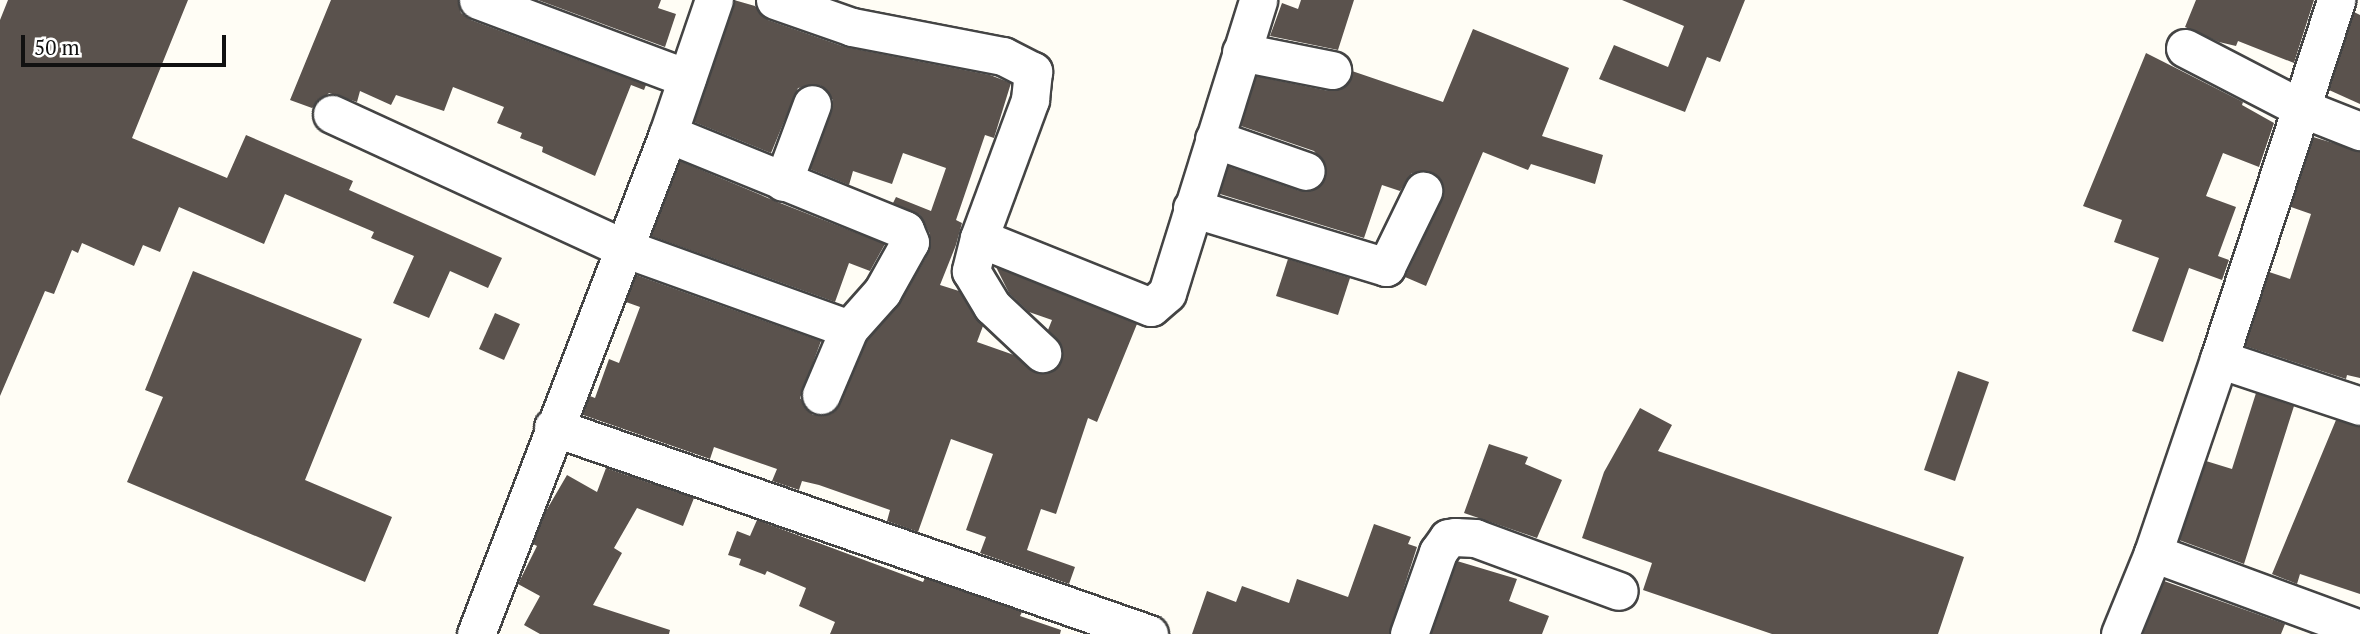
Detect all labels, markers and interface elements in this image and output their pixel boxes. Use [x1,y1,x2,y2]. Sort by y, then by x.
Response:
scale bar [24,21,229,65]
text: 50 m [34,33,80,61]

